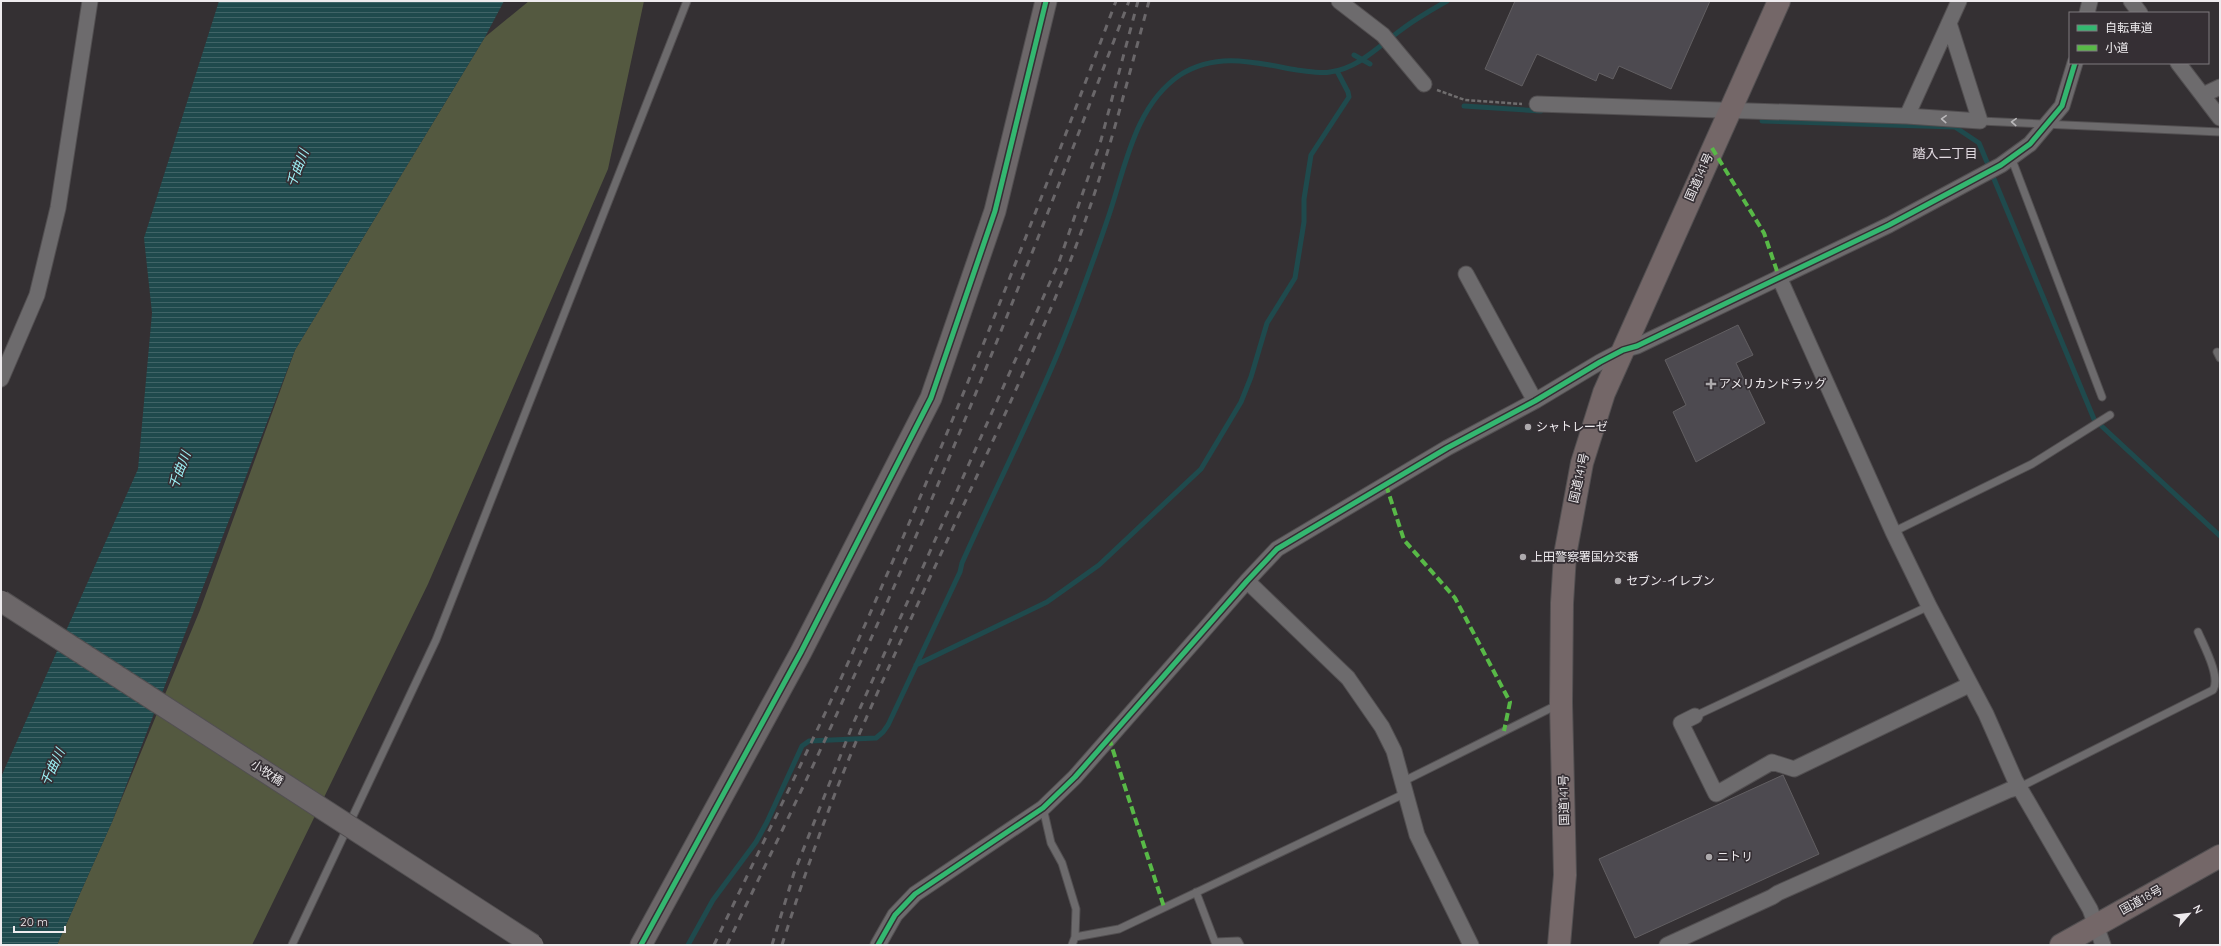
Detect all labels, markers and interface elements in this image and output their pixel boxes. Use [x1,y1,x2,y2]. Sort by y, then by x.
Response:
legend [2069,12,2209,64]
text: 自転車道 [2105,20,2153,35]
text: 小道 [2105,40,2129,55]
one-way arrow [1941,114,1947,123]
one-way arrow [2011,118,2017,127]
water label: 千曲川 [283,145,312,189]
district label: 踏入二丁目 [1912,145,1978,161]
street label: 国道141号 [1681,150,1716,203]
place label: アメリカンドラッグ [1719,376,1826,391]
marker: アメリカンドラッグ [1706,379,1716,389]
place label: シャトレーゼ [1536,419,1608,434]
marker: シャトレーゼ [1523,422,1533,432]
water label: 千曲川 [165,447,194,491]
street label: 国道141号 [1565,451,1592,504]
place label: 上田警察署国分交番 [1531,549,1639,564]
marker: 上田警察署国分交番 [1518,552,1528,562]
place label: セブン-イレブン [1626,573,1715,588]
marker: セブン-イレブン [1613,576,1623,586]
water label: 千曲川 [37,744,68,788]
street label: 小牧橋 [248,756,286,789]
street label: 国道141号 [1556,774,1571,826]
place label: ニトリ [1717,849,1753,864]
marker: ニトリ [1704,852,1714,862]
street label: 国道18号 [2117,882,2165,917]
north arrow [2169,894,2209,934]
text: N [2190,902,2206,916]
scale bar [14,908,65,934]
text: 20 m [20,914,48,929]

